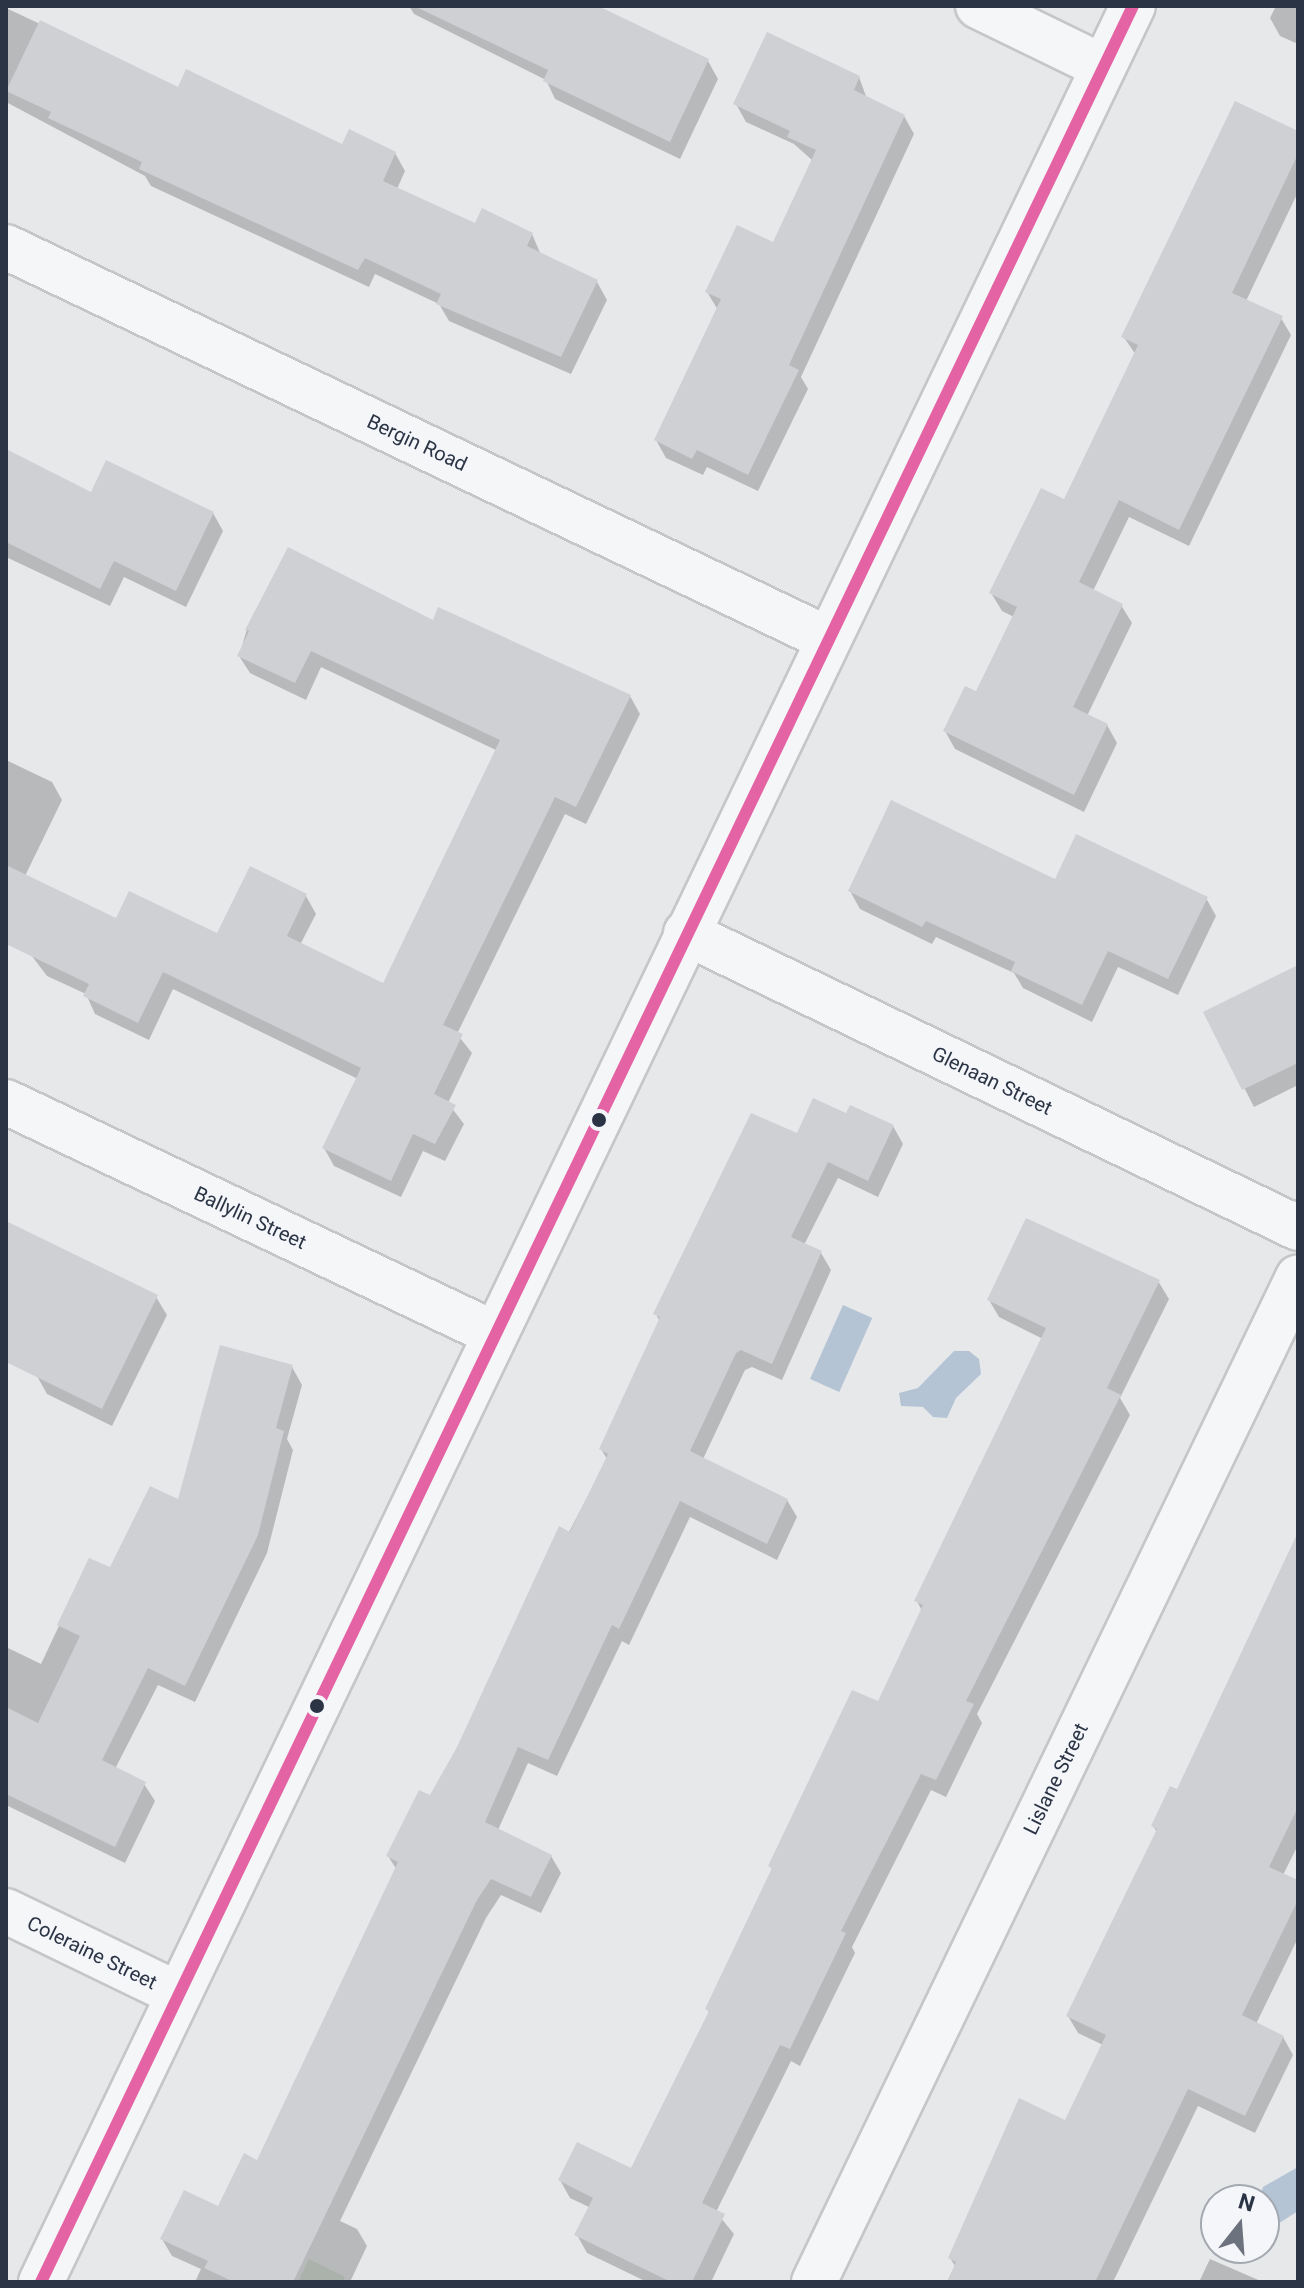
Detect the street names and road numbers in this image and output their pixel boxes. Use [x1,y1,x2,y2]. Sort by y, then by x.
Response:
street label: Bergin Road [363,409,471,477]
street label: Glenaan Street [928,1042,1056,1120]
street label: Ballylin Street [190,1182,310,1254]
street label: Lislane Street [1019,1719,1093,1839]
street label: Coleraine Street [23,1911,161,1995]

